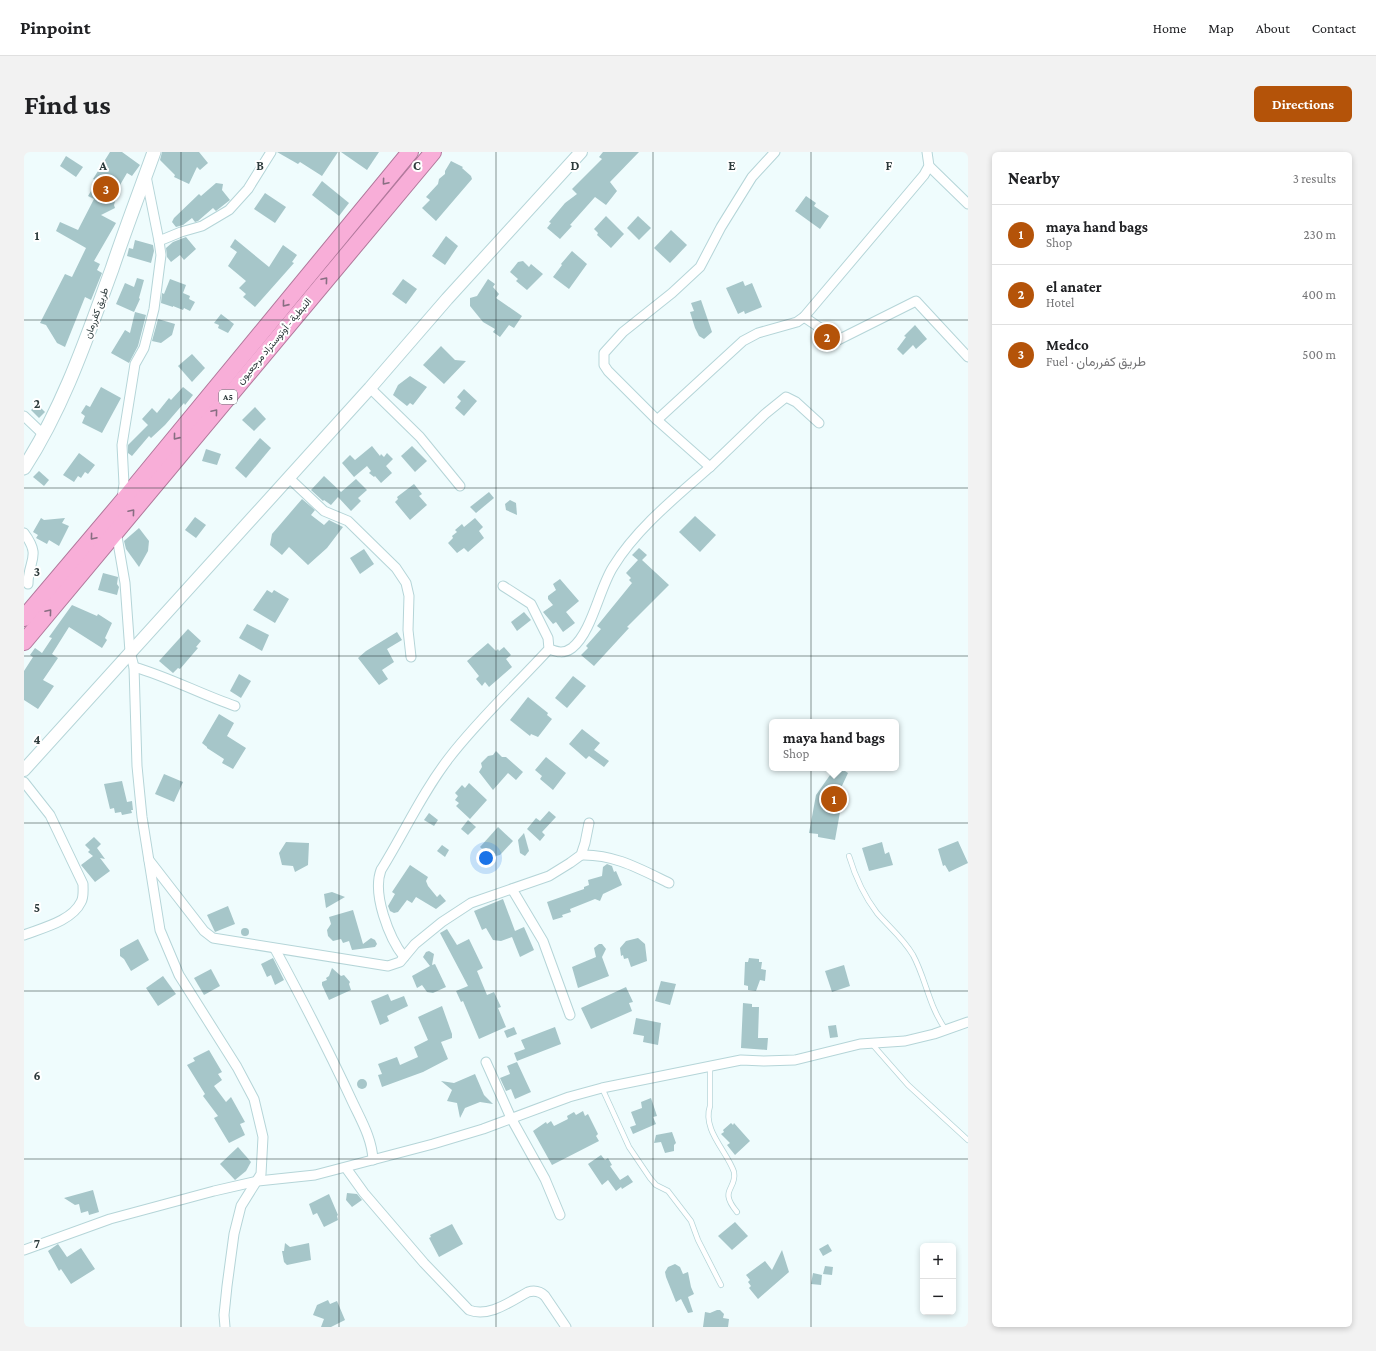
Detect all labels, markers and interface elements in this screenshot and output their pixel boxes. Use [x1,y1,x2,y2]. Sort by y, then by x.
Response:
text: Pinpoint [20,17,91,38]
text: Home [1153,20,1186,36]
text: Map [1208,20,1234,36]
text: About [1256,20,1290,36]
text: Contact [1312,20,1356,36]
button: Directions [1254,86,1352,122]
text: Find us [24,89,111,120]
text: A [98,158,107,173]
text: B [256,158,264,173]
text: C [413,158,421,173]
text: D [571,158,580,173]
text: E [728,158,736,173]
text: F [886,158,893,173]
text: Nearby [1008,169,1060,188]
text: 3 results [1293,171,1336,186]
pin: 3 [93,174,119,204]
one-way arrow [383,177,390,184]
text: maya hand bags [1046,219,1148,235]
text: 1 [1019,227,1023,242]
text: 230 m [1303,227,1336,242]
text: 1 [35,228,40,243]
text: Shop [1046,235,1072,250]
one-way arrow [321,278,328,285]
text: el anater [1046,279,1102,295]
street label: طريق كفررمان [82,285,111,340]
text: 2 [1018,287,1024,302]
text: 400 m [1302,287,1336,302]
text: Hotel [1046,295,1074,310]
street label: النبطية - أوتوستراد مرجعيون [235,296,314,387]
one-way arrow [282,299,289,306]
pin: 2 [814,322,840,352]
text: Medco [1046,337,1089,353]
text: 3 [1018,347,1024,362]
text: 500 m [1302,347,1336,362]
text: Fuel · طريق كفررمان [1046,354,1146,369]
road number: A5 [219,390,237,404]
text: 2 [34,396,41,411]
one-way arrow [211,410,218,417]
one-way arrow [173,432,180,439]
one-way arrow [127,510,134,517]
one-way arrow [90,532,97,539]
text: 3 [34,564,40,579]
one-way arrow [44,610,51,617]
popup [769,719,899,771]
text: maya hand bags [783,730,885,746]
text: 4 [33,732,41,747]
text: Shop [783,746,809,761]
pin: 1 [821,784,847,814]
your location [476,848,496,868]
text: 5 [34,900,40,915]
text: 6 [33,1068,41,1083]
text: 7 [34,1236,40,1251]
map controls [920,1243,956,1315]
button: + [920,1243,956,1279]
button: − [920,1279,956,1315]

